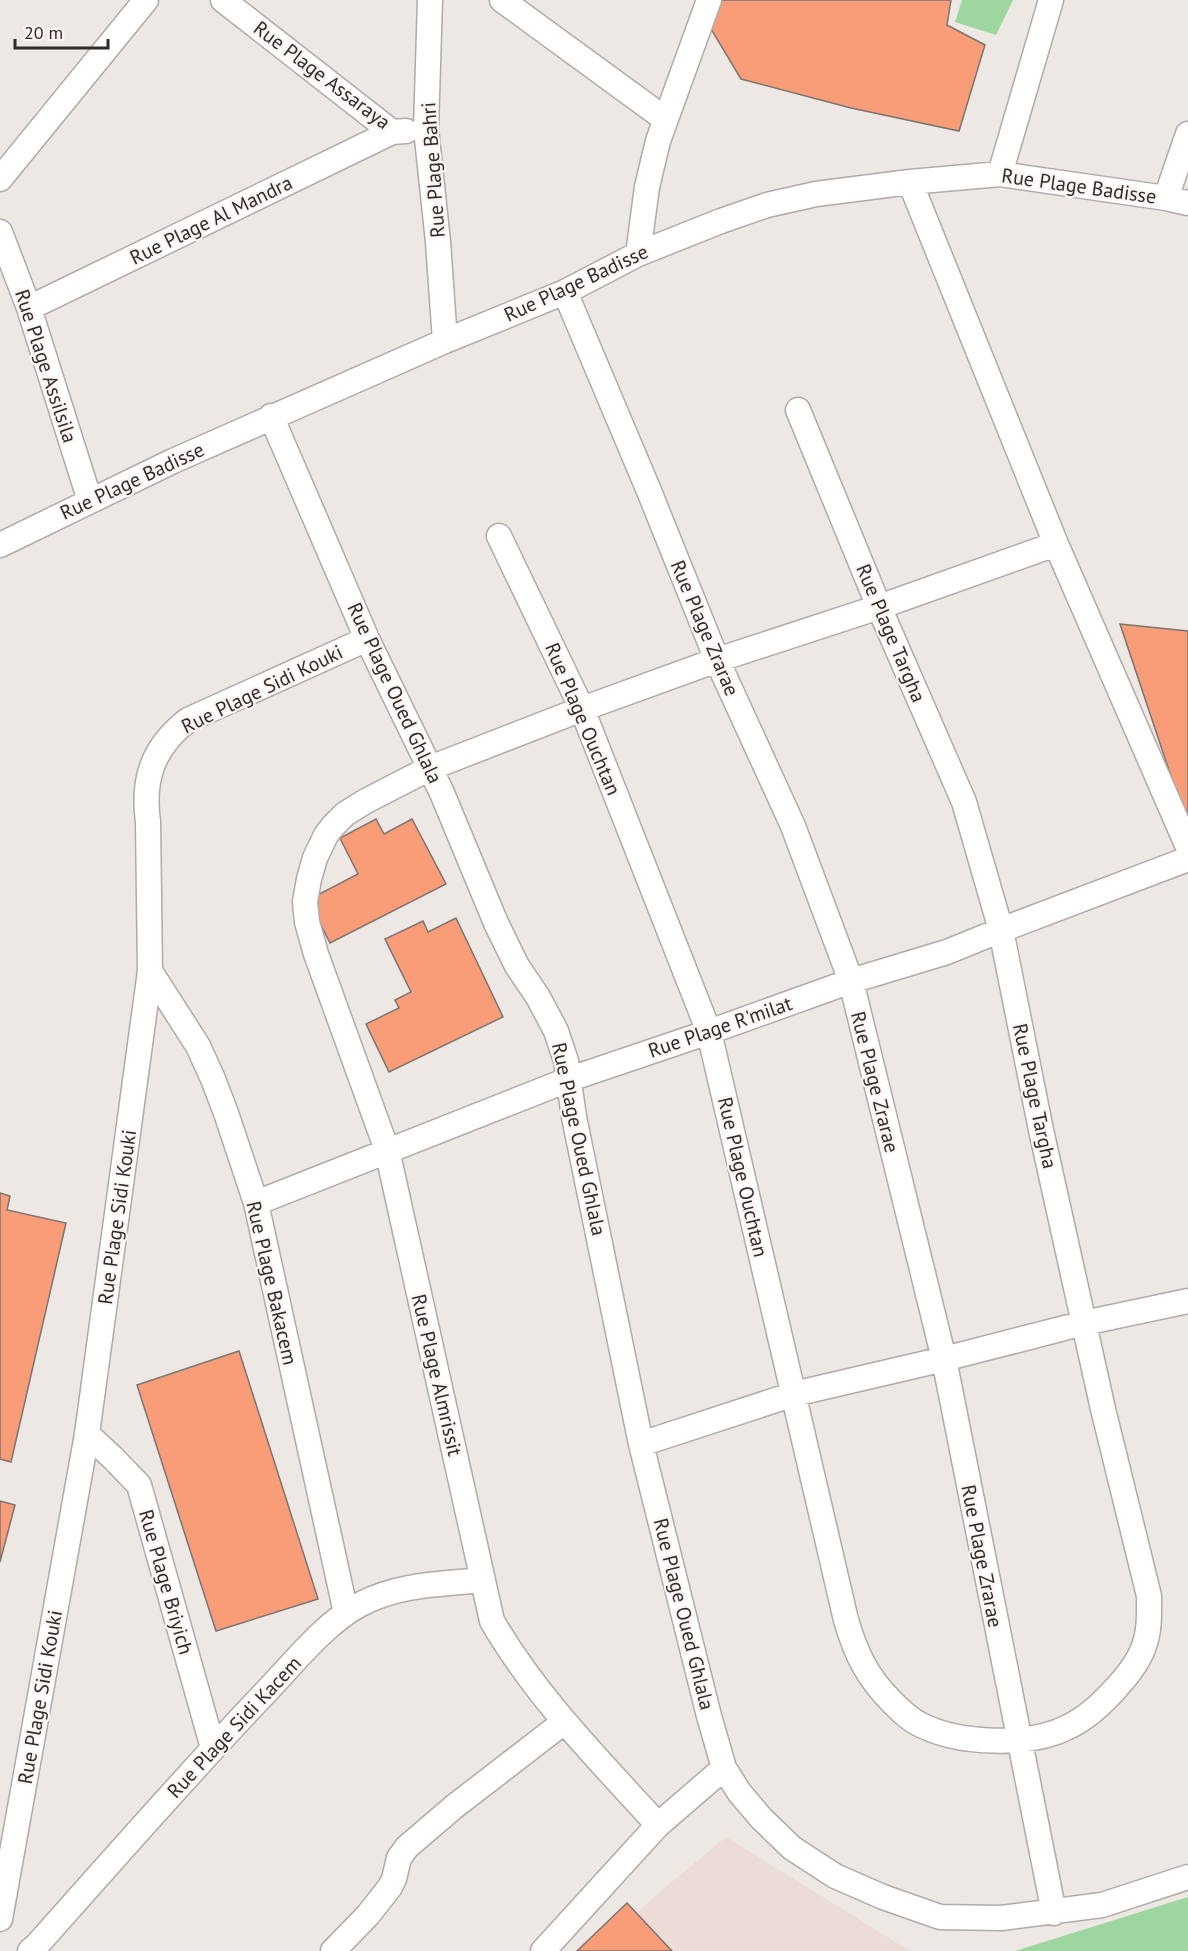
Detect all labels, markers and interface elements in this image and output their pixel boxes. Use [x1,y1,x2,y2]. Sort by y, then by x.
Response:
scale bar [15,12,108,50]
street label: Rue Plage Assaraya [248,15,396,135]
text: 20 m [24,21,63,44]
street label: Rue Plage Bahri [415,101,451,239]
street label: Rue Plage Badisse [1000,162,1158,210]
street label: Rue Plage Al Mandra [126,169,296,271]
street label: Rue Plage Badisse [500,238,652,328]
street label: Rue Plage Assilsila [9,286,83,446]
street label: Rue Plage Badisse [56,436,208,526]
street label: Rue Plage Zrarae [665,556,745,700]
street label: Rue Plage Targha [850,560,932,706]
street label: Rue Plage Oued Ghlala [342,598,448,788]
street label: Rue Plage Sidi Kouki [177,639,347,739]
street label: Rue Plage Ouchtan [539,639,627,799]
street label: Rue Plage R'milat [645,990,796,1064]
street label: Rue Plage Zrarae [845,1009,905,1155]
street label: Rue Plage Targha [1007,1021,1063,1171]
street label: Rue Plage Oued Ghlala [546,1040,612,1238]
street label: Rue Plage Ouchtan [712,1095,774,1259]
street label: Rue Plage Sidi Kouki [92,1128,142,1306]
street label: Rue Plage Bakacem [241,1199,303,1367]
street label: Rue Plage Almrissit [406,1291,468,1459]
street label: Rue Plage Zrarae [955,1482,1009,1630]
street label: Rue Plage Briyich [133,1506,199,1658]
street label: Rue Plage Oued Ghlala [648,1515,720,1713]
street label: Rue Plage Sidi Kouki [12,1608,68,1786]
street label: Rue Plage Sidi Kacem [161,1650,307,1804]

